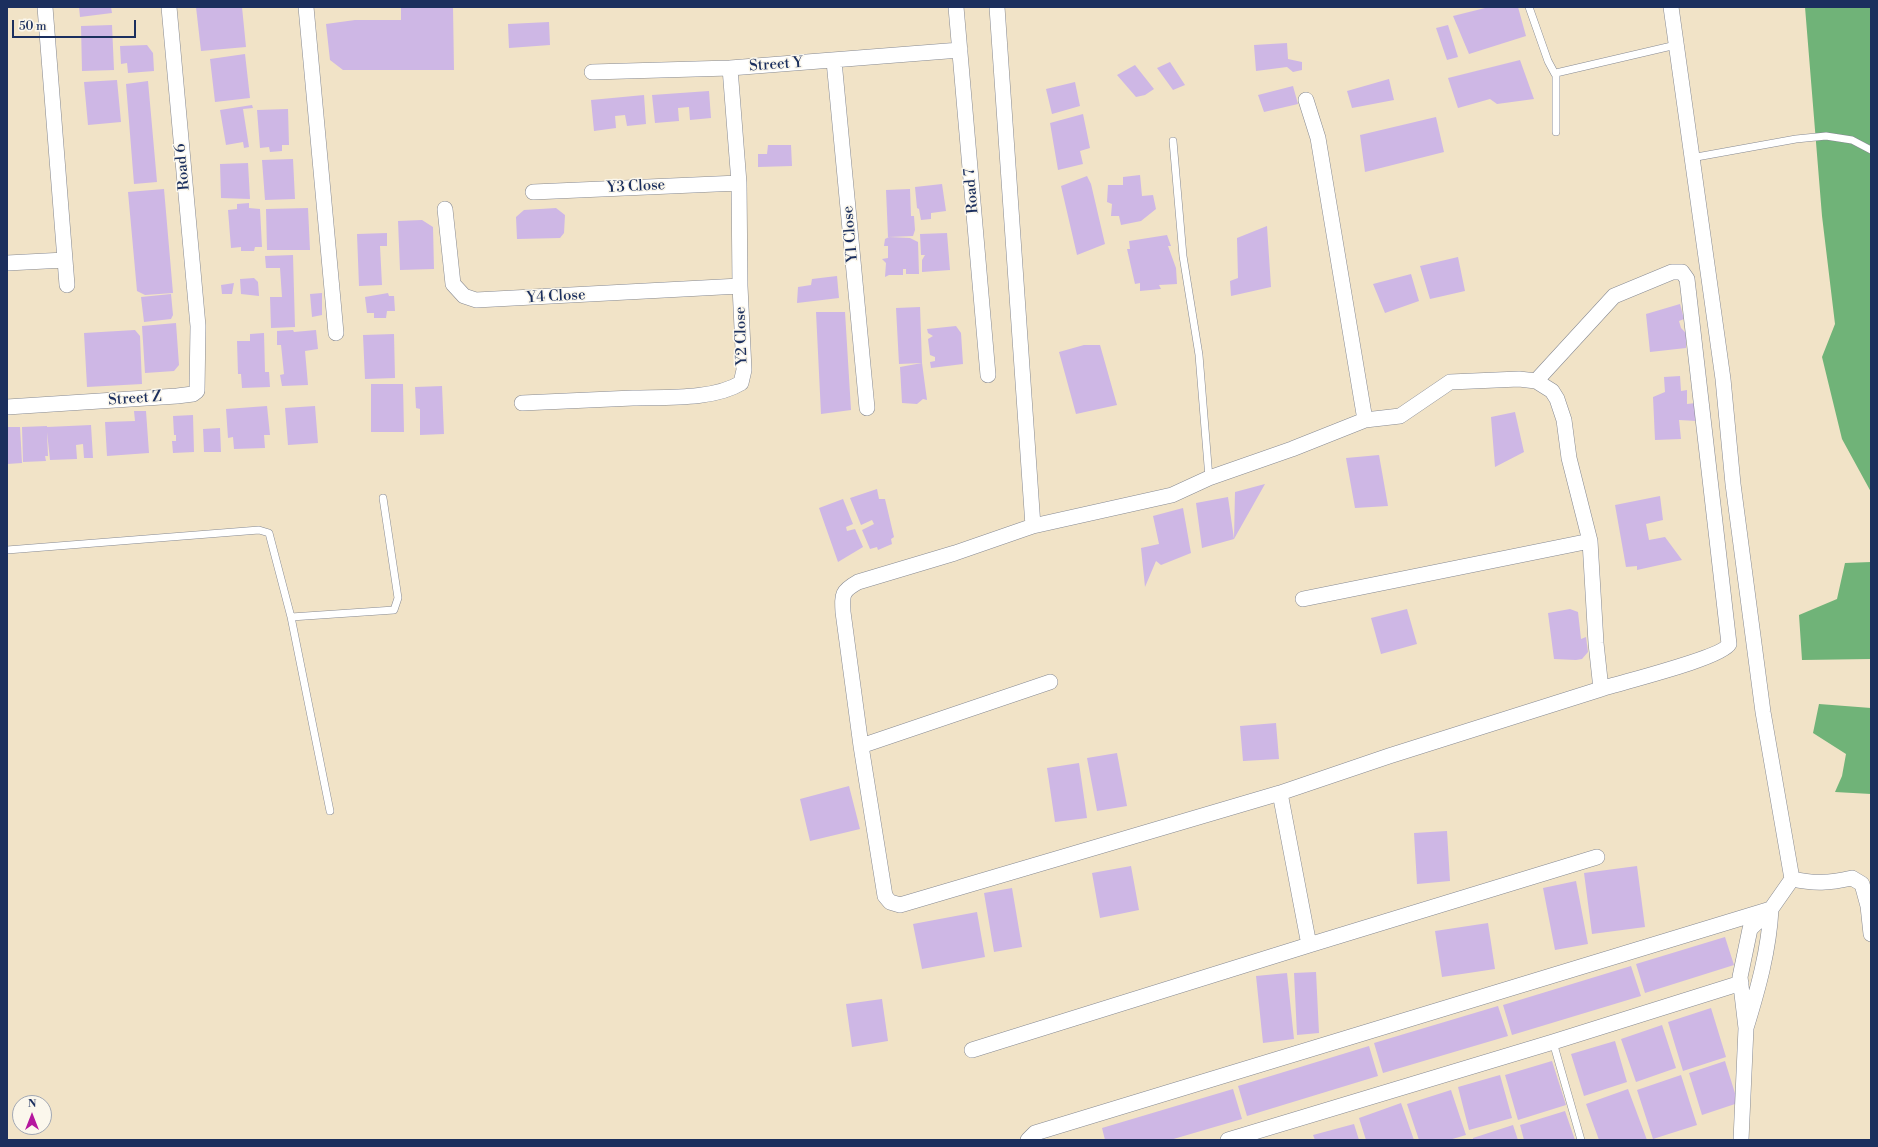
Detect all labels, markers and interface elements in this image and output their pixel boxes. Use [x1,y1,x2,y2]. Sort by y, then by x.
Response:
scale bar [14,12,138,38]
text: 50 m [19,19,47,34]
street label: Street Y [749,54,803,76]
street label: Road 6 [172,143,194,191]
street label: Road 7 [961,168,983,214]
street label: Y3 Close [606,176,666,198]
street label: Y1 Close [840,205,862,263]
street label: Y4 Close [526,286,586,308]
street label: Y2 Close [732,306,752,366]
street label: Street Z [108,388,162,410]
north arrow [12,1095,52,1135]
text: N [28,1097,36,1111]

